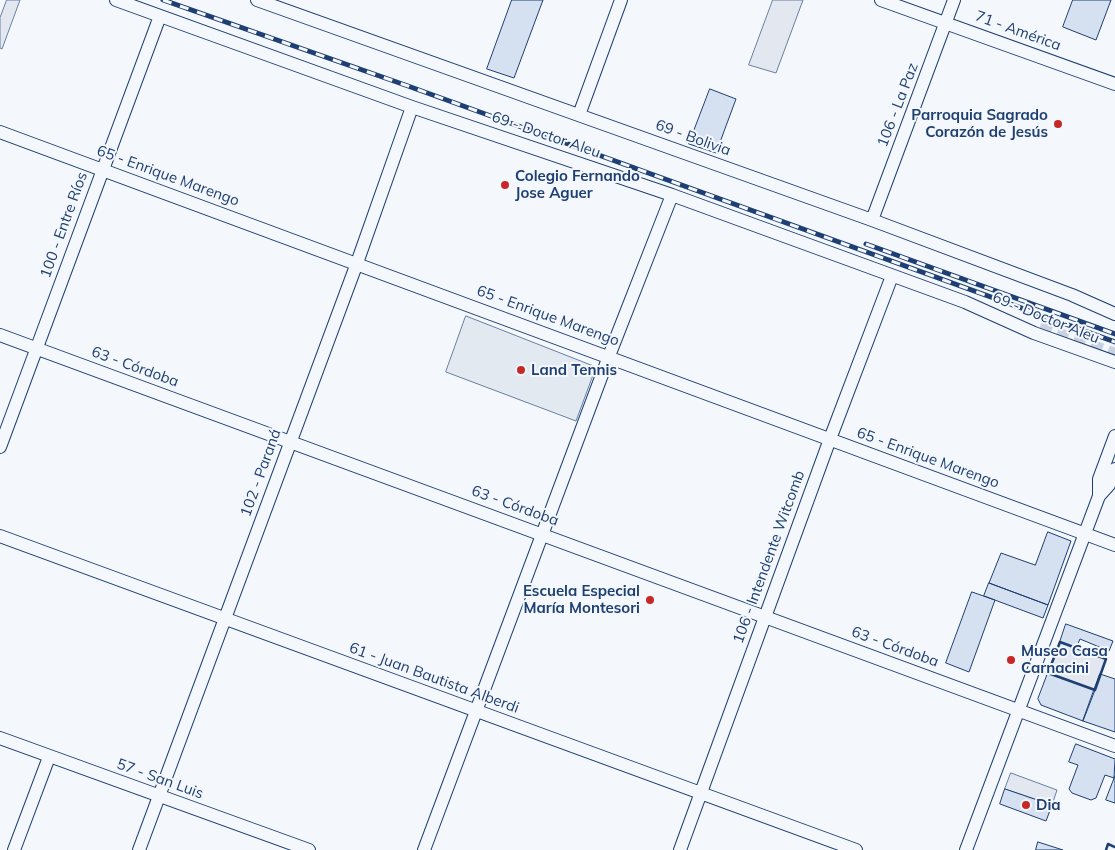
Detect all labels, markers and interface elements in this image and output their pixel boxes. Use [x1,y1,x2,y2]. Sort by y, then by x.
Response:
street label: 71 - América [973,7,1063,55]
street label: 106 - La Paz [874,60,922,150]
place label: Parroquia Sagrado Corazón de Jesús [911,106,1048,141]
street label: 69 - Doctor Aleu [489,108,603,162]
street label: 69 - Bolivia [653,116,733,160]
marker: Parroquia Sagrado Corazón de Jesús [1052,118,1064,130]
street label: 65 - Enrique Marengo [94,142,242,210]
place label: Colegio Fernando Jose Aguer [515,167,640,202]
street label: 100 - Entre Ríos [36,170,92,280]
marker: Colegio Fernando Jose Aguer [499,179,511,191]
street label: 65 - Enrique Marengo [474,282,622,350]
street label: 69 - Doctor Aleu [990,288,1102,348]
street label: 63 - Córdoba [89,343,181,391]
place label: Land Tennis [531,361,617,379]
marker: Land Tennis [515,364,527,376]
street label: 65 - Enrique Marengo [854,424,1002,492]
street label: 102 - Paraná [237,427,285,519]
street label: 106 - Intendente Witcomb [729,468,809,646]
street label: 63 - Córdoba [469,482,561,530]
place label: Escuela Especial María Montesori [523,582,640,617]
marker: Escuela Especial María Montesori [644,594,656,606]
street label: 63 - Córdoba [849,623,941,671]
street label: 61 - Juan Bautista Alberdi [347,639,521,717]
place label: Museo Casa Carnacini [1021,642,1108,677]
marker: Museo Casa Carnacini [1005,654,1017,666]
street label: 57 - San Luis [114,755,206,803]
place label: Dia [1036,796,1061,814]
marker: Dia [1020,799,1032,811]

